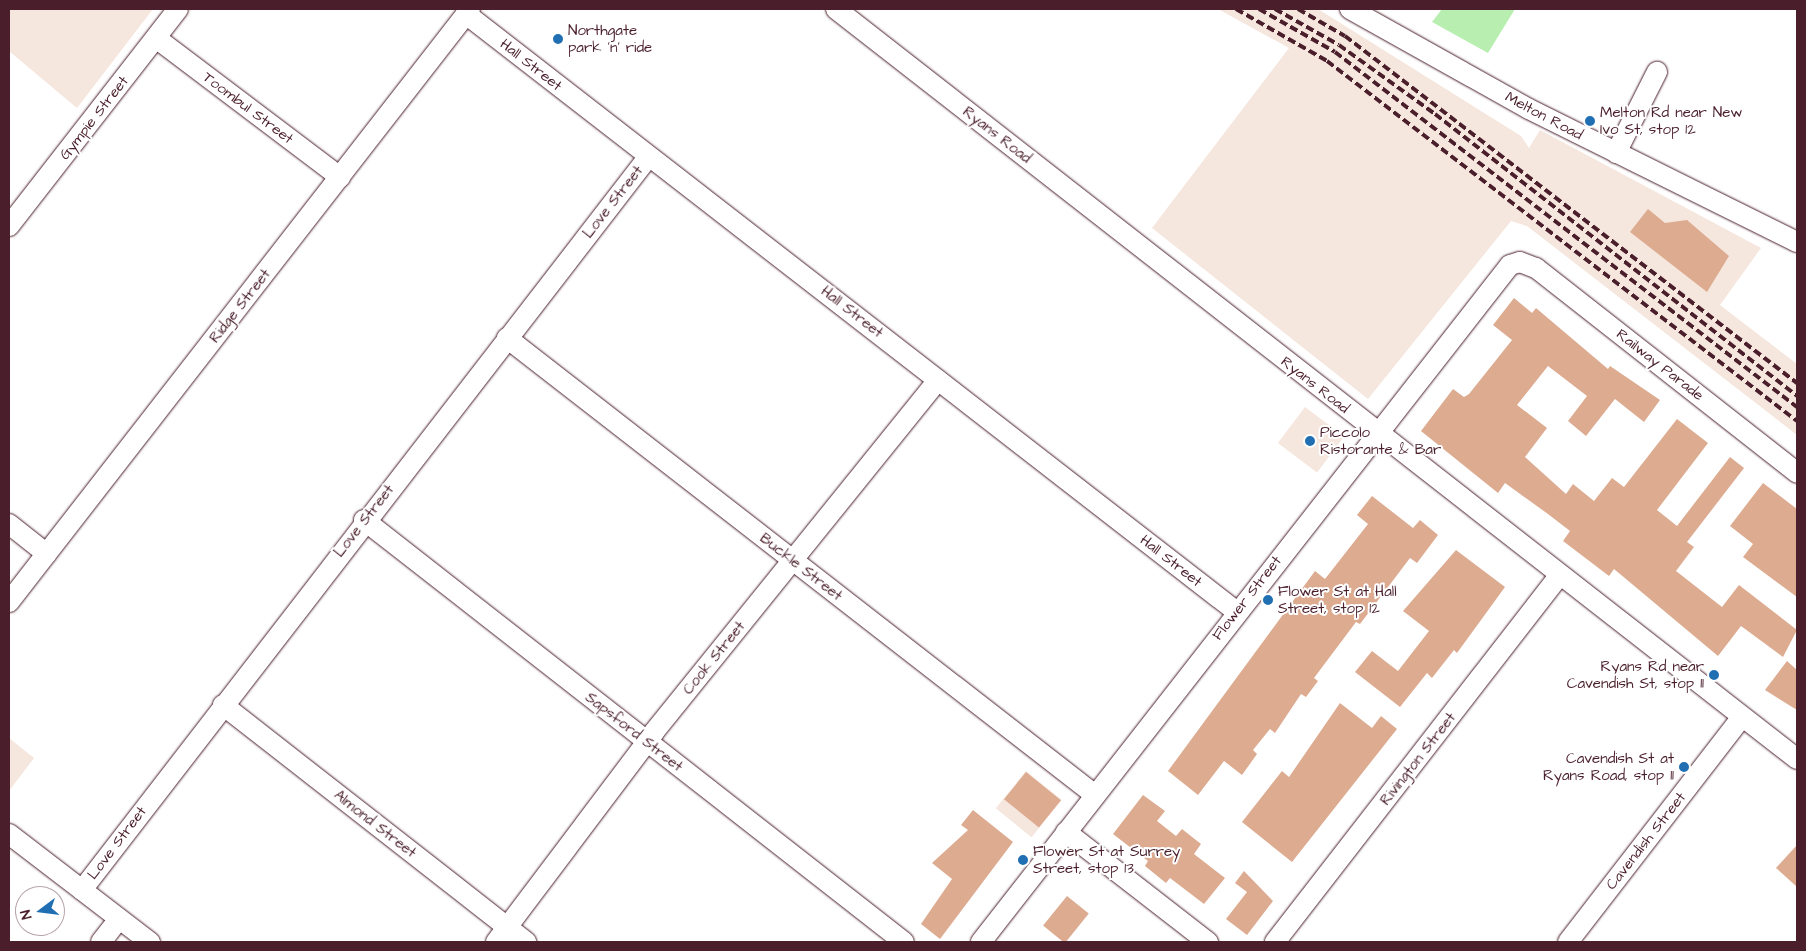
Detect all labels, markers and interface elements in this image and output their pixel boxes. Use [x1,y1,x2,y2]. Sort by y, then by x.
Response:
place label: Northgate park 'n' ride [568,21,652,56]
marker: Northgate park 'n' ride [552,33,564,45]
street label: Hall Street [496,35,566,95]
street label: Toombul Street [199,68,297,148]
street label: Gympie Street [56,73,132,163]
street label: Melton Road [1502,88,1586,144]
street label: Ryans Road [959,103,1035,167]
place label: Melton Rd near New Ivo St, stop 12 [1600,103,1742,138]
marker: Melton Rd near New Ivo St, stop 12 [1584,115,1596,127]
street label: Love Street [579,162,647,242]
street label: Ridge Street [206,265,274,347]
street label: Hall Street [817,282,887,342]
street label: Railway Parade [1613,325,1707,405]
street label: Ryans Road [1277,353,1353,417]
place label: Piccolo Ristorante & Bar [1320,423,1441,458]
marker: Piccolo Ristorante & Bar [1304,435,1316,447]
street label: Love Street [330,481,398,561]
street label: Buckle Street [756,529,846,605]
street label: Hall Street [1136,531,1206,591]
street label: Flower Street [1209,552,1285,644]
place label: Flower St at Hall Street, stop 12 [1278,582,1397,617]
marker: Flower St at Hall Street, stop 12 [1262,594,1274,606]
street label: Cook Street [679,618,749,698]
place label: Ryans Rd near Cavendish St, stop 11 [1567,657,1704,692]
marker: Ryans Rd near Cavendish St, stop 11 [1708,669,1720,681]
street label: Sapsford Street [582,688,686,776]
street label: Rivington Street [1376,709,1460,809]
place label: Cavendish St at Ryans Road, stop 11 [1543,749,1674,784]
marker: Cavendish St at Ryans Road, stop 11 [1678,761,1690,773]
street label: Almond Street [330,786,420,862]
street label: Cavendish Street [1602,789,1690,893]
street label: Love Street [84,803,150,883]
place label: Flower St at Surrey Street, stop 13 [1033,842,1180,877]
marker: Flower St at Surrey Street, stop 13 [1017,854,1029,866]
north arrow [15,886,65,936]
text: N [16,908,37,921]

